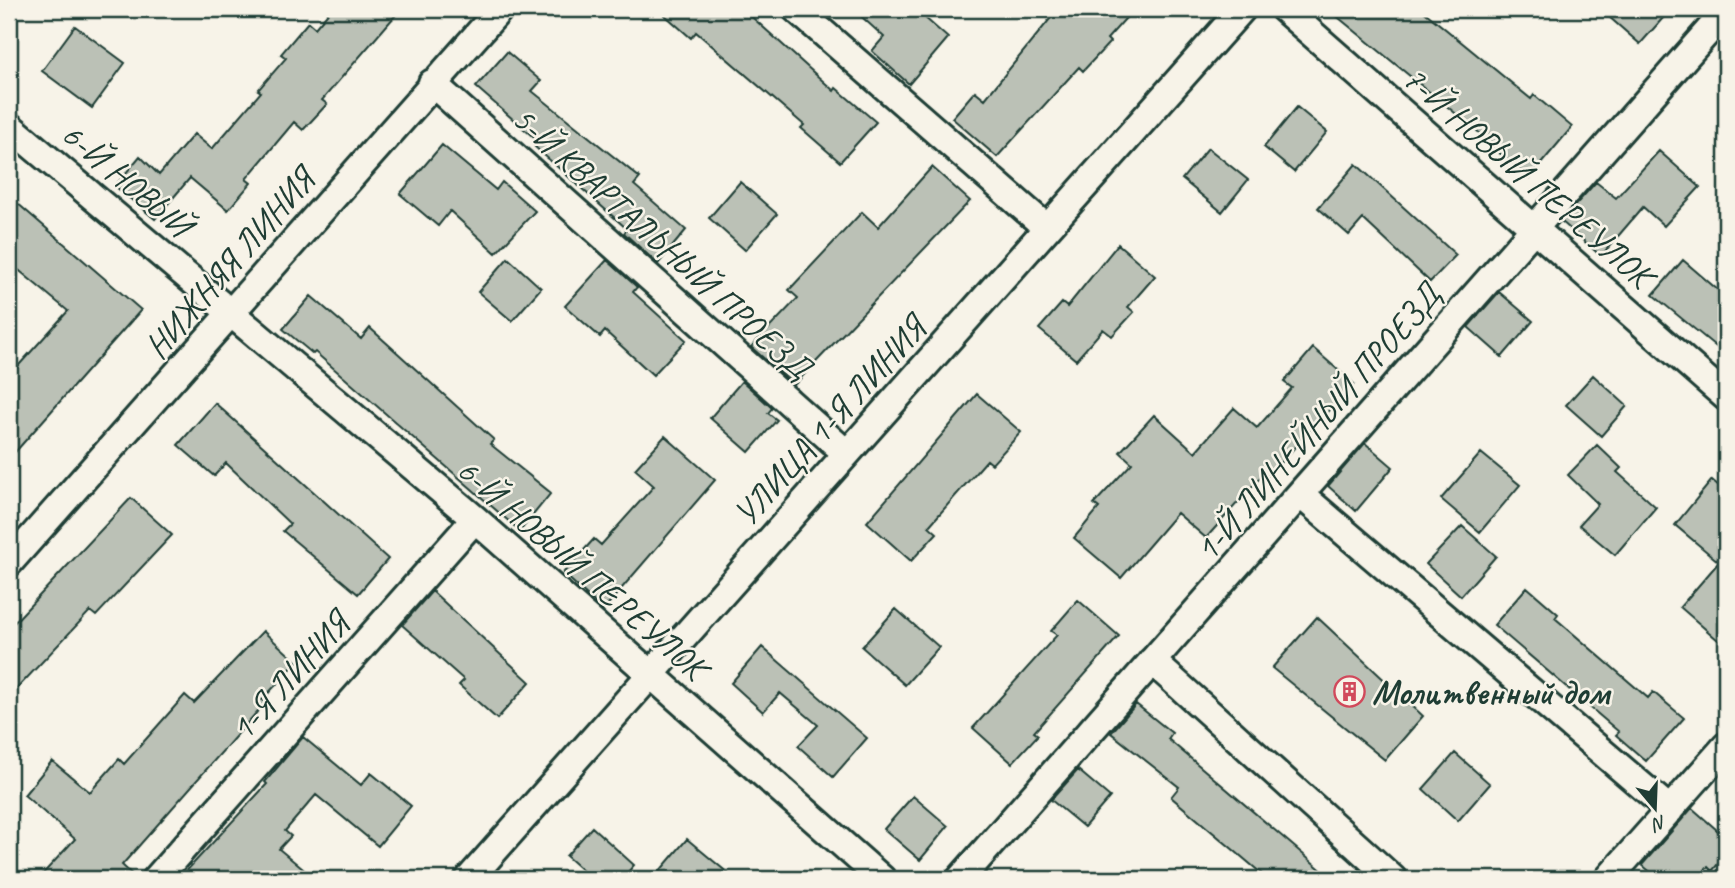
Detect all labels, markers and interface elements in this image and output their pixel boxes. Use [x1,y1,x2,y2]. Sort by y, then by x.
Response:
street label: 7-Й НОВЫЙ ПЕРЕУЛОК [1394,56,1667,301]
street label: 5-Й КВАРТАЛЬНЫЙ ПРОЕЗД [503,96,822,390]
street label: 6-Й НОВЫЙ [52,112,206,251]
street label: НИЖНЯЯ ЛИНИЯ [134,155,328,368]
street label: 1-Й ЛИНЕЙНЫЙ ПРОЕЗД [1185,272,1452,570]
street label: УЛИЦА 1-Я ЛИНИЯ [723,304,939,535]
street label: 6-Й НОВЫЙ ПЕРЕУЛОК [448,448,721,693]
street label: 1-Я ЛИНИЯ [220,599,362,750]
place label: Молитвенный дом [1372,670,1612,715]
building icon: Молитвенный дом [1332,675,1366,709]
north arrow [1620,772,1690,842]
text: N [1648,810,1670,837]

